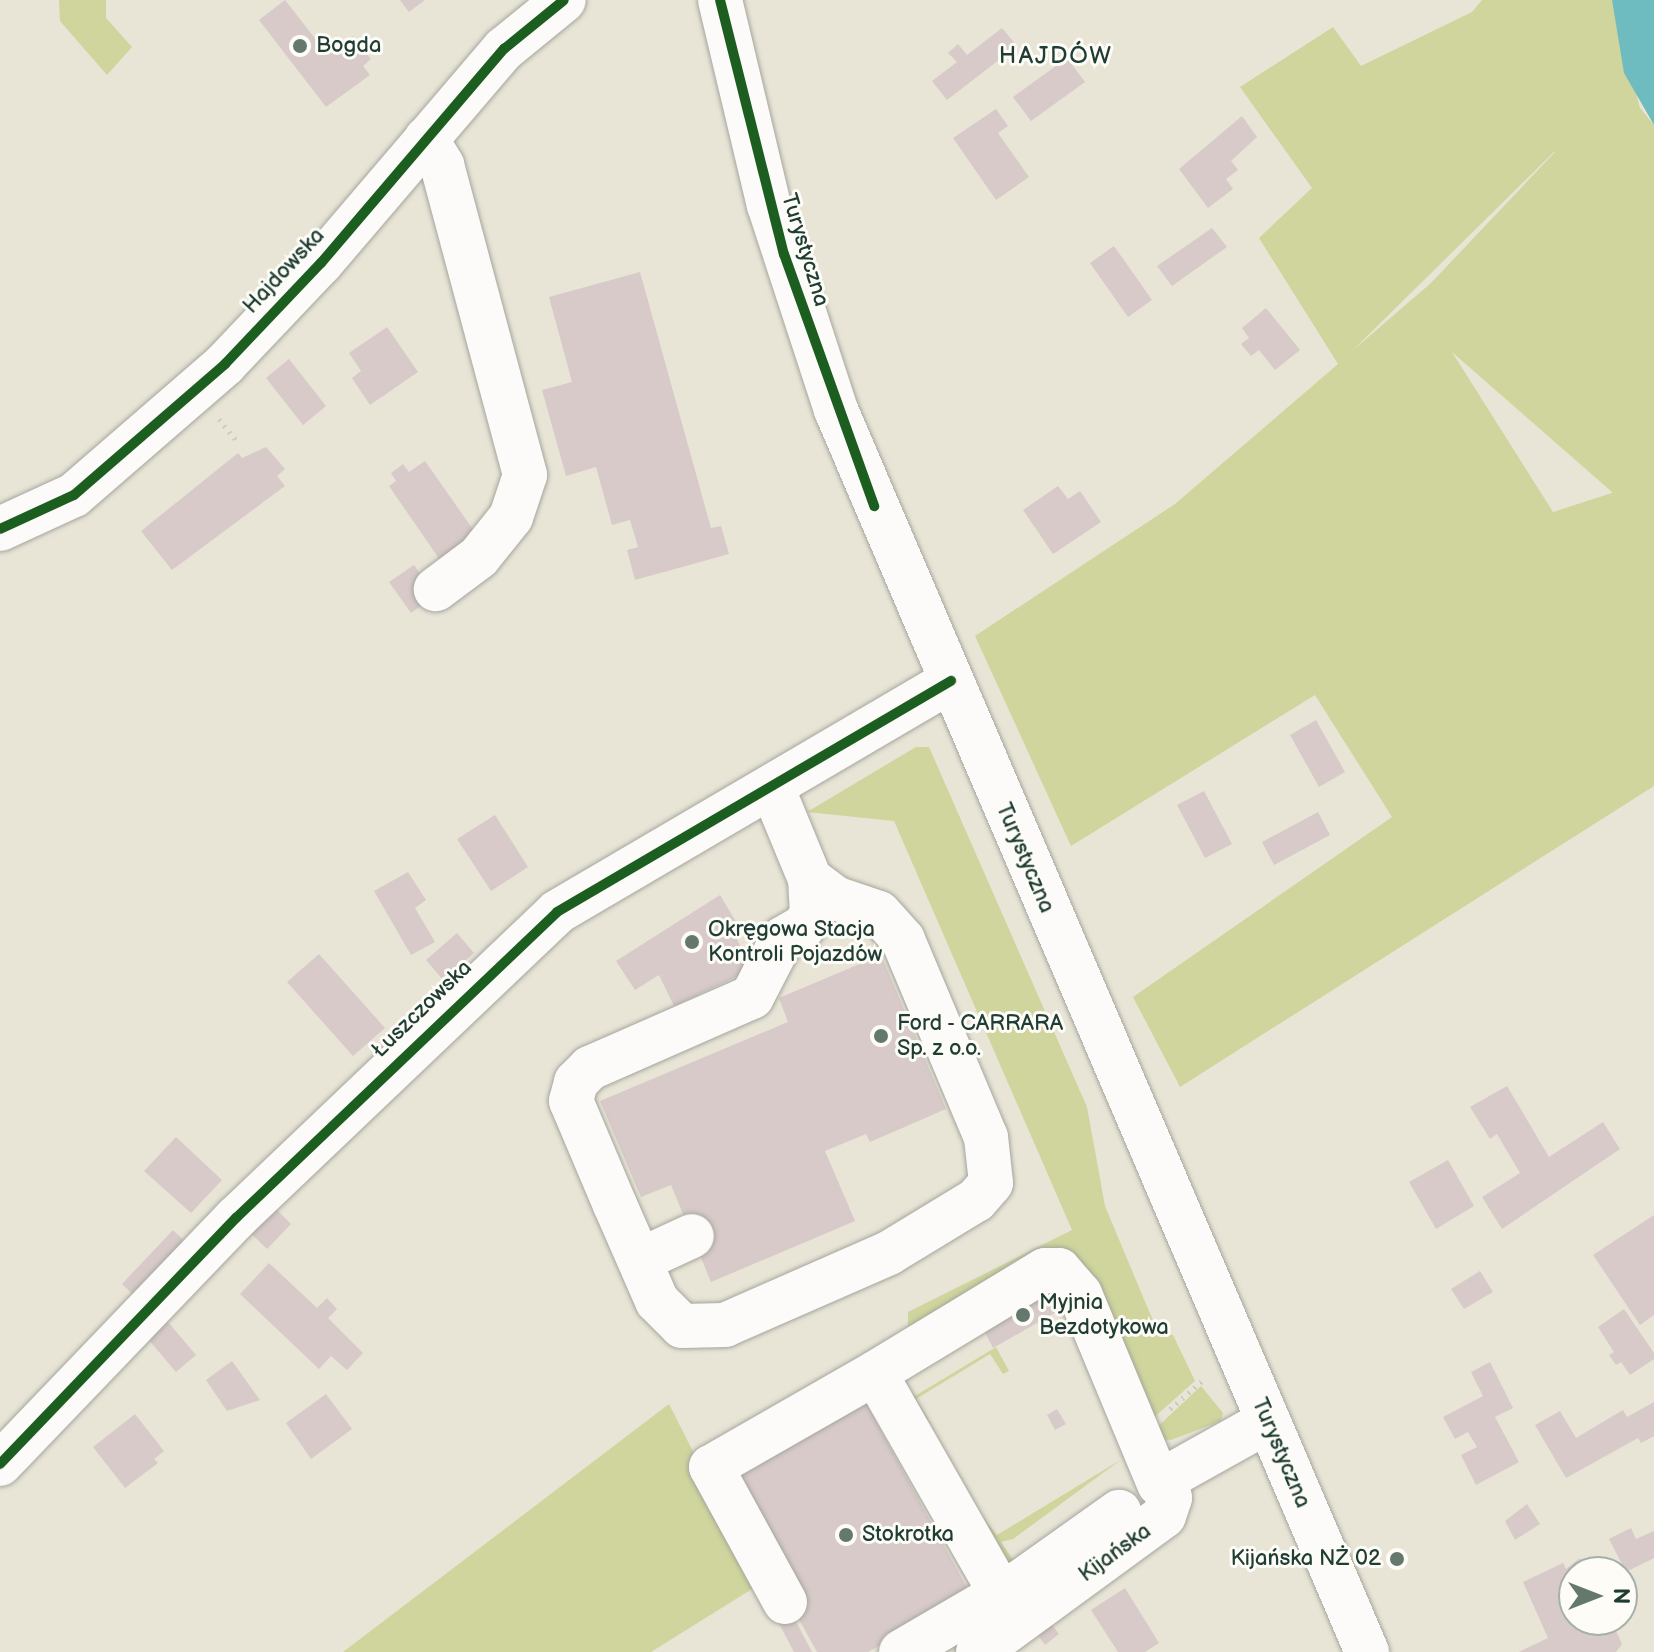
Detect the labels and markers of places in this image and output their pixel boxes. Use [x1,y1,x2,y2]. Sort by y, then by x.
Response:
place label: Bogda [316,33,381,59]
marker: Bogda [291,37,309,55]
place label: Okręgowa Stacja Kontroli Pojazdów [708,916,882,968]
marker: Okręgowa Stacja Kontroli Pojazdów [683,933,701,951]
place label: Ford - CARRARA Sp. z o.o. [897,1010,1065,1062]
marker: Ford - CARRARA Sp. z o.o. [872,1027,890,1045]
place label: Myjnia Bezdotykowa [1039,1289,1169,1340]
marker: Myjnia Bezdotykowa [1014,1306,1032,1324]
place label: Stokrotka [862,1522,954,1548]
marker: Stokrotka [837,1526,855,1544]
place label: Kijańska NŻ 02 [1230,1546,1381,1572]
marker: Kijańska NŻ 02 [1388,1550,1406,1568]

